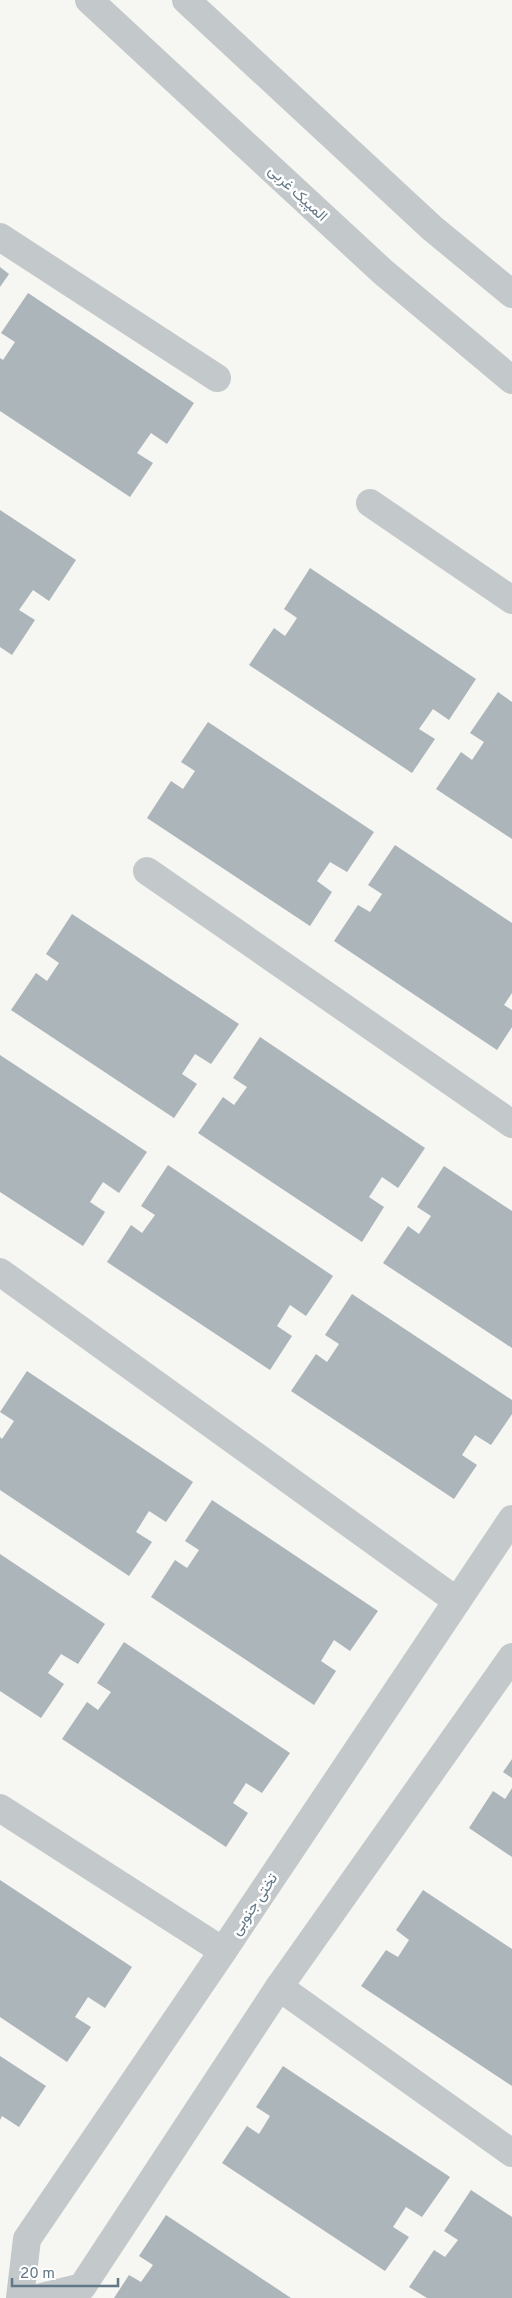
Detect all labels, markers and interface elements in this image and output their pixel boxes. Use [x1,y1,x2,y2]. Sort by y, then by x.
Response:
street label: المپیک غربی [263,162,331,226]
street label: تختی جنوبی [228,1870,283,1939]
scale bar [12,2256,119,2288]
text: 20 m [20,2265,55,2284]

